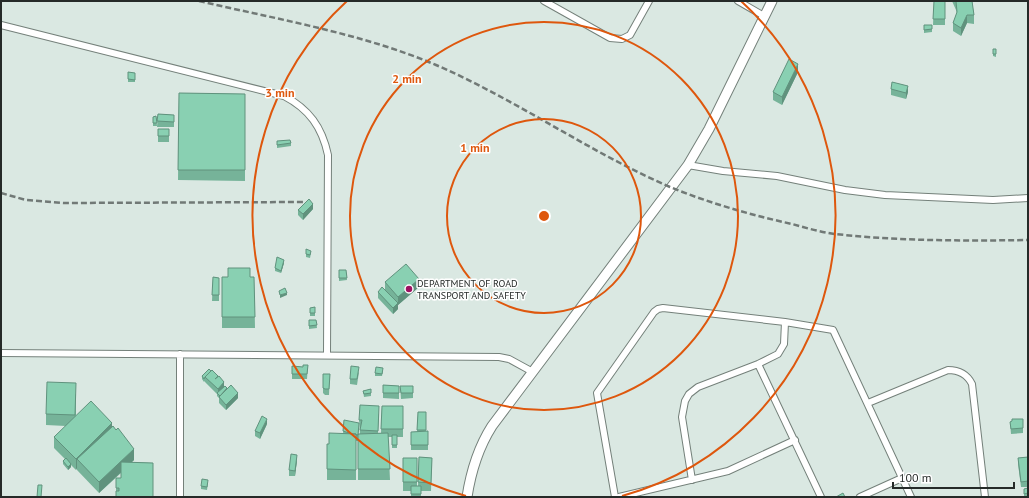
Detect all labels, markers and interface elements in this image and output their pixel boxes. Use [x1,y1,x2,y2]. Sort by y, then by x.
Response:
text: 2 min [392,71,422,86]
text: 3 min [265,85,295,100]
text: 1 min [460,140,490,155]
centre of rings [537,209,551,223]
place label: DEPARTMENT OF ROAD TRANSPORT AND SAFETY [417,277,526,302]
marker: DEPARTMENT OF ROAD TRANSPORT AND SAFETY [404,284,414,294]
scale bar [893,464,1014,490]
text: 100 m [899,470,932,485]

